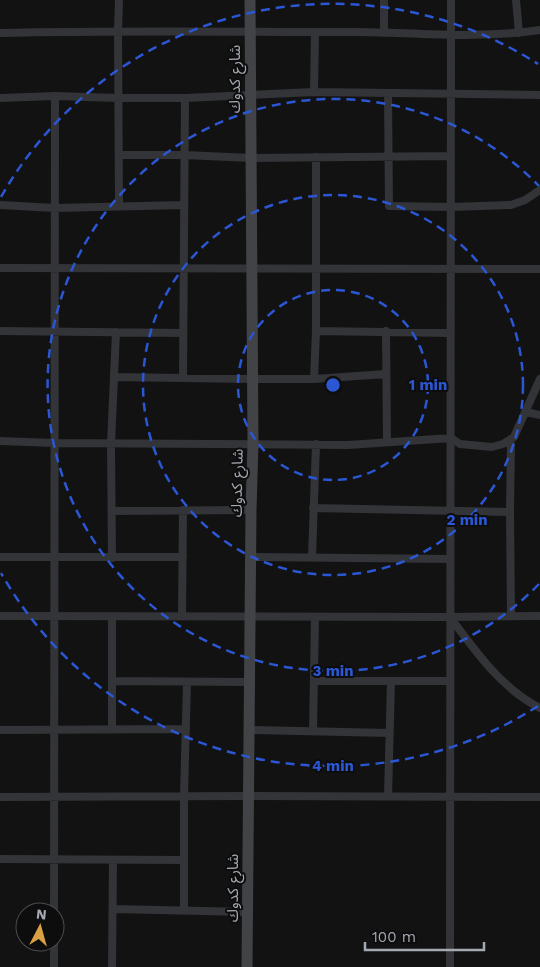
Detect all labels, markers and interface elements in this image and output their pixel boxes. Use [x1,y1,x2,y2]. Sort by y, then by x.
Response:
street label: شارع كدوك [226,45,247,113]
centre of rings [324,376,342,394]
text: 1 min [409,376,447,394]
street label: شارع كدوك [227,448,250,517]
text: 2 min [446,511,488,529]
text: 3 min [313,662,353,680]
text: 4 min [312,757,354,775]
street label: شارع كدوك [224,854,245,922]
north arrow [15,902,65,952]
text: N [35,906,47,923]
scale bar [365,920,484,952]
text: 100 m [372,928,416,946]

